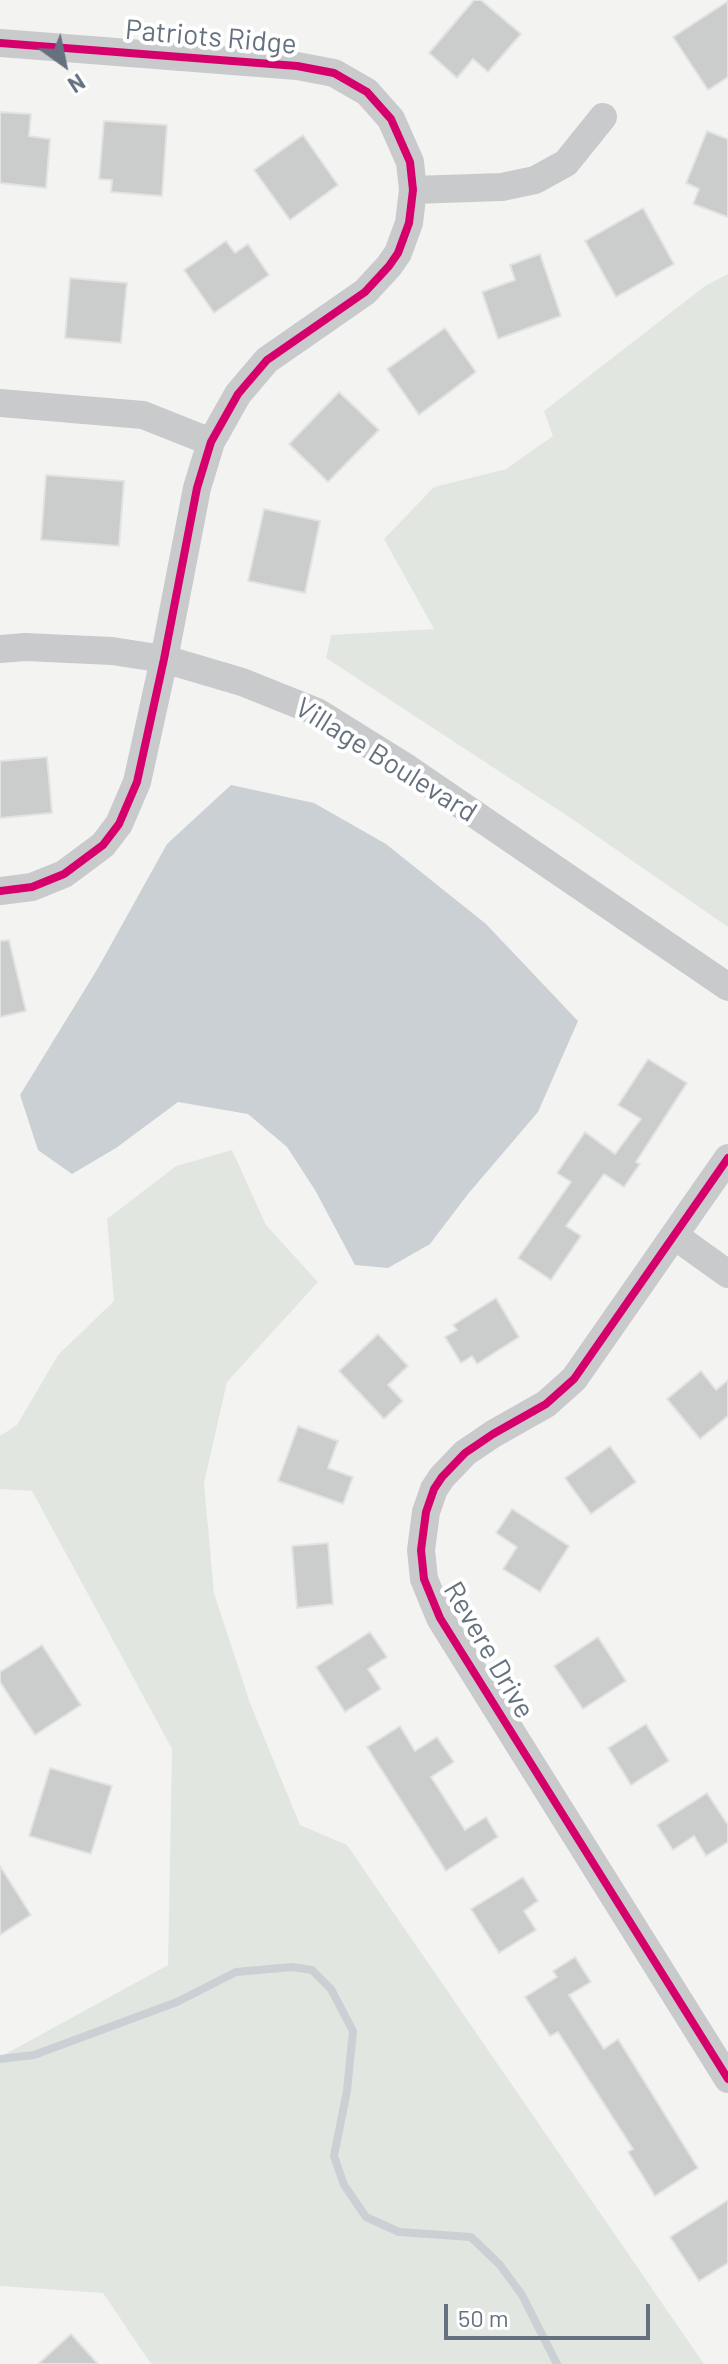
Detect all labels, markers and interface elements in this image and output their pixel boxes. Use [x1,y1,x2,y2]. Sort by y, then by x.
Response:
street label: Patriots Ridge [124,13,298,61]
north arrow [24,24,104,104]
text: N [64,69,90,99]
street label: Village Boulevard [289,691,483,829]
street label: Revere Drive [436,1576,542,1724]
scale bar [448,2288,654,2338]
text: 50 m [458,2303,509,2332]

